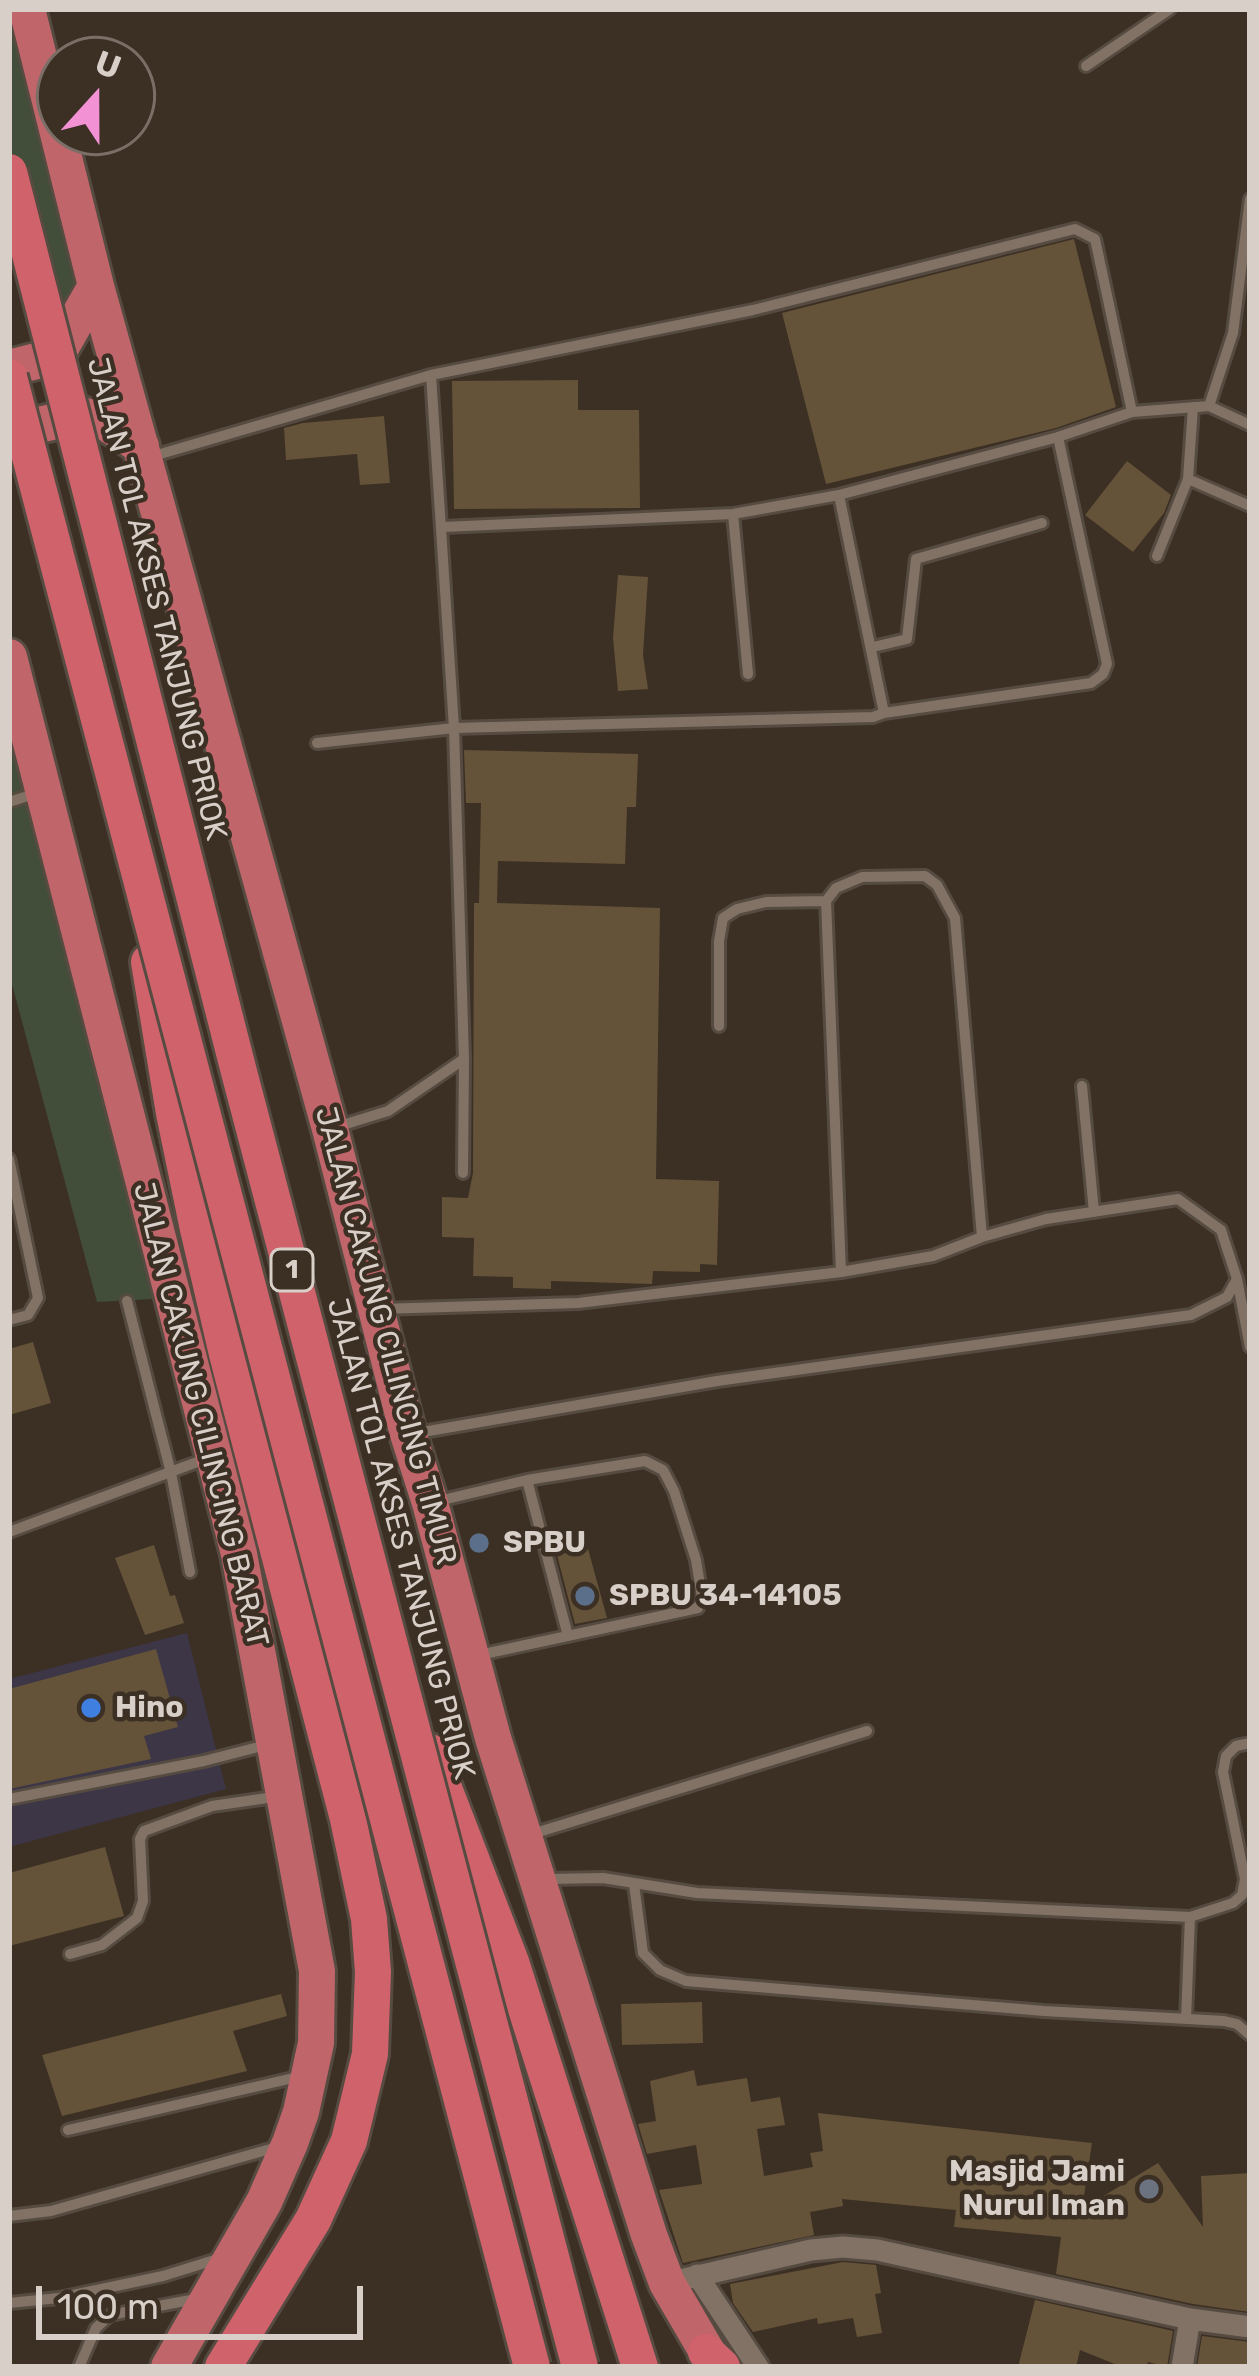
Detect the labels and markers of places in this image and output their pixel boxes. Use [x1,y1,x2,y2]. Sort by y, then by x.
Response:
place label: SPBU [503,1525,586,1561]
marker: SPBU [466,1530,492,1556]
place label: SPBU 34-14105 [609,1578,842,1614]
marker: SPBU 34-14105 [572,1583,598,1609]
place label: Hino [115,1690,184,1726]
marker: Hino [78,1695,104,1721]
place label: Masjid Jami Nurul Iman [949,2154,1125,2224]
marker: Masjid Jami Nurul Iman [1136,2176,1162,2202]

